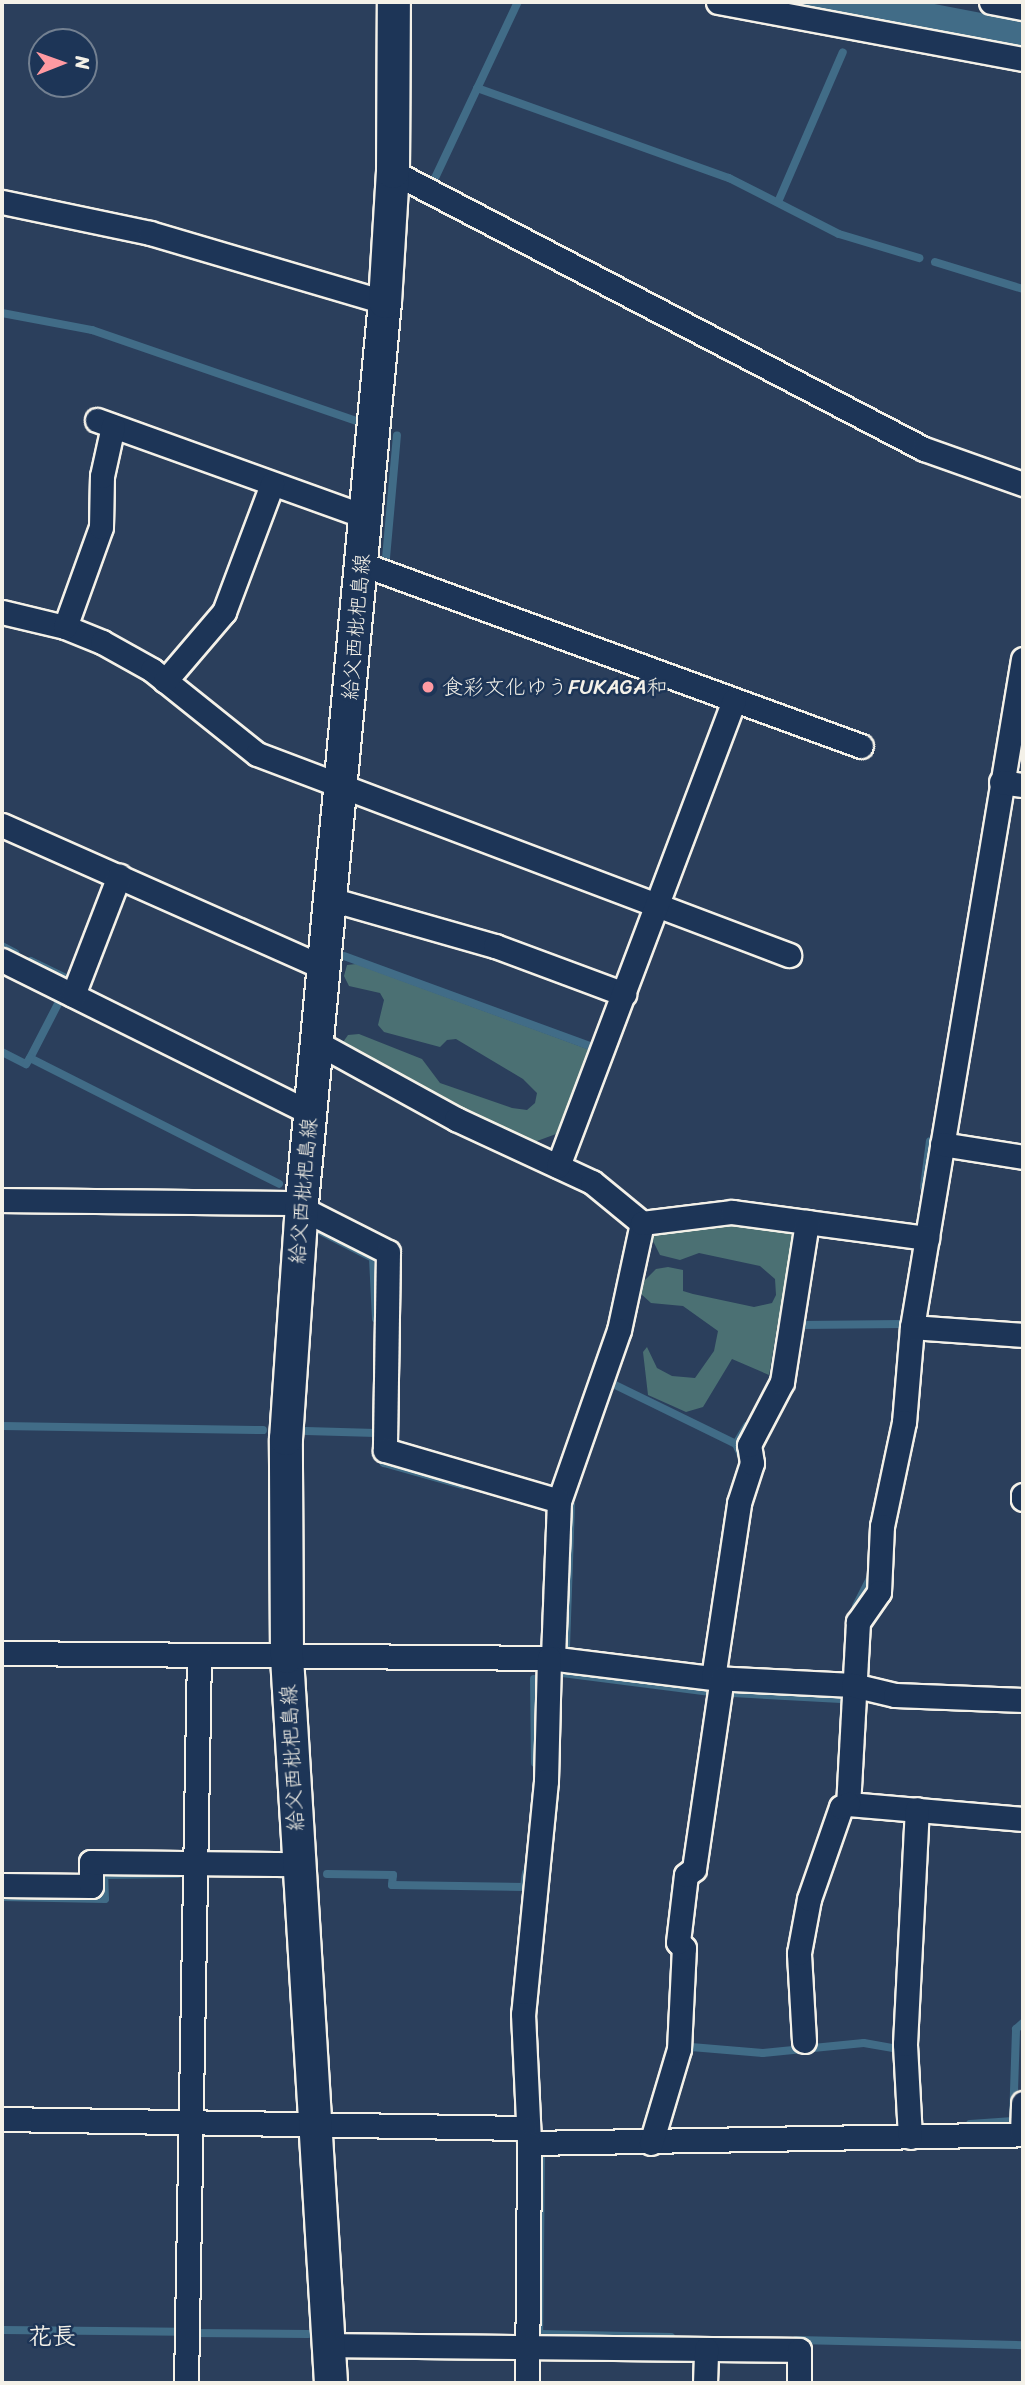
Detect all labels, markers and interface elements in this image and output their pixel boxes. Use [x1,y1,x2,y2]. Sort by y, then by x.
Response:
north arrow [28,28,98,98]
text: N [66,56,99,70]
street label: 給父西枇杷島線 [337,553,375,701]
place label: 食彩文化ゆうFUKAGA和 [442,674,667,700]
marker: 食彩文化ゆうFUKAGA和 [420,679,436,695]
street label: 給父西枇杷島線 [284,1117,322,1265]
street label: 給父西枇杷島線 [276,1684,308,1832]
district label: 花長 [28,2323,76,2351]

